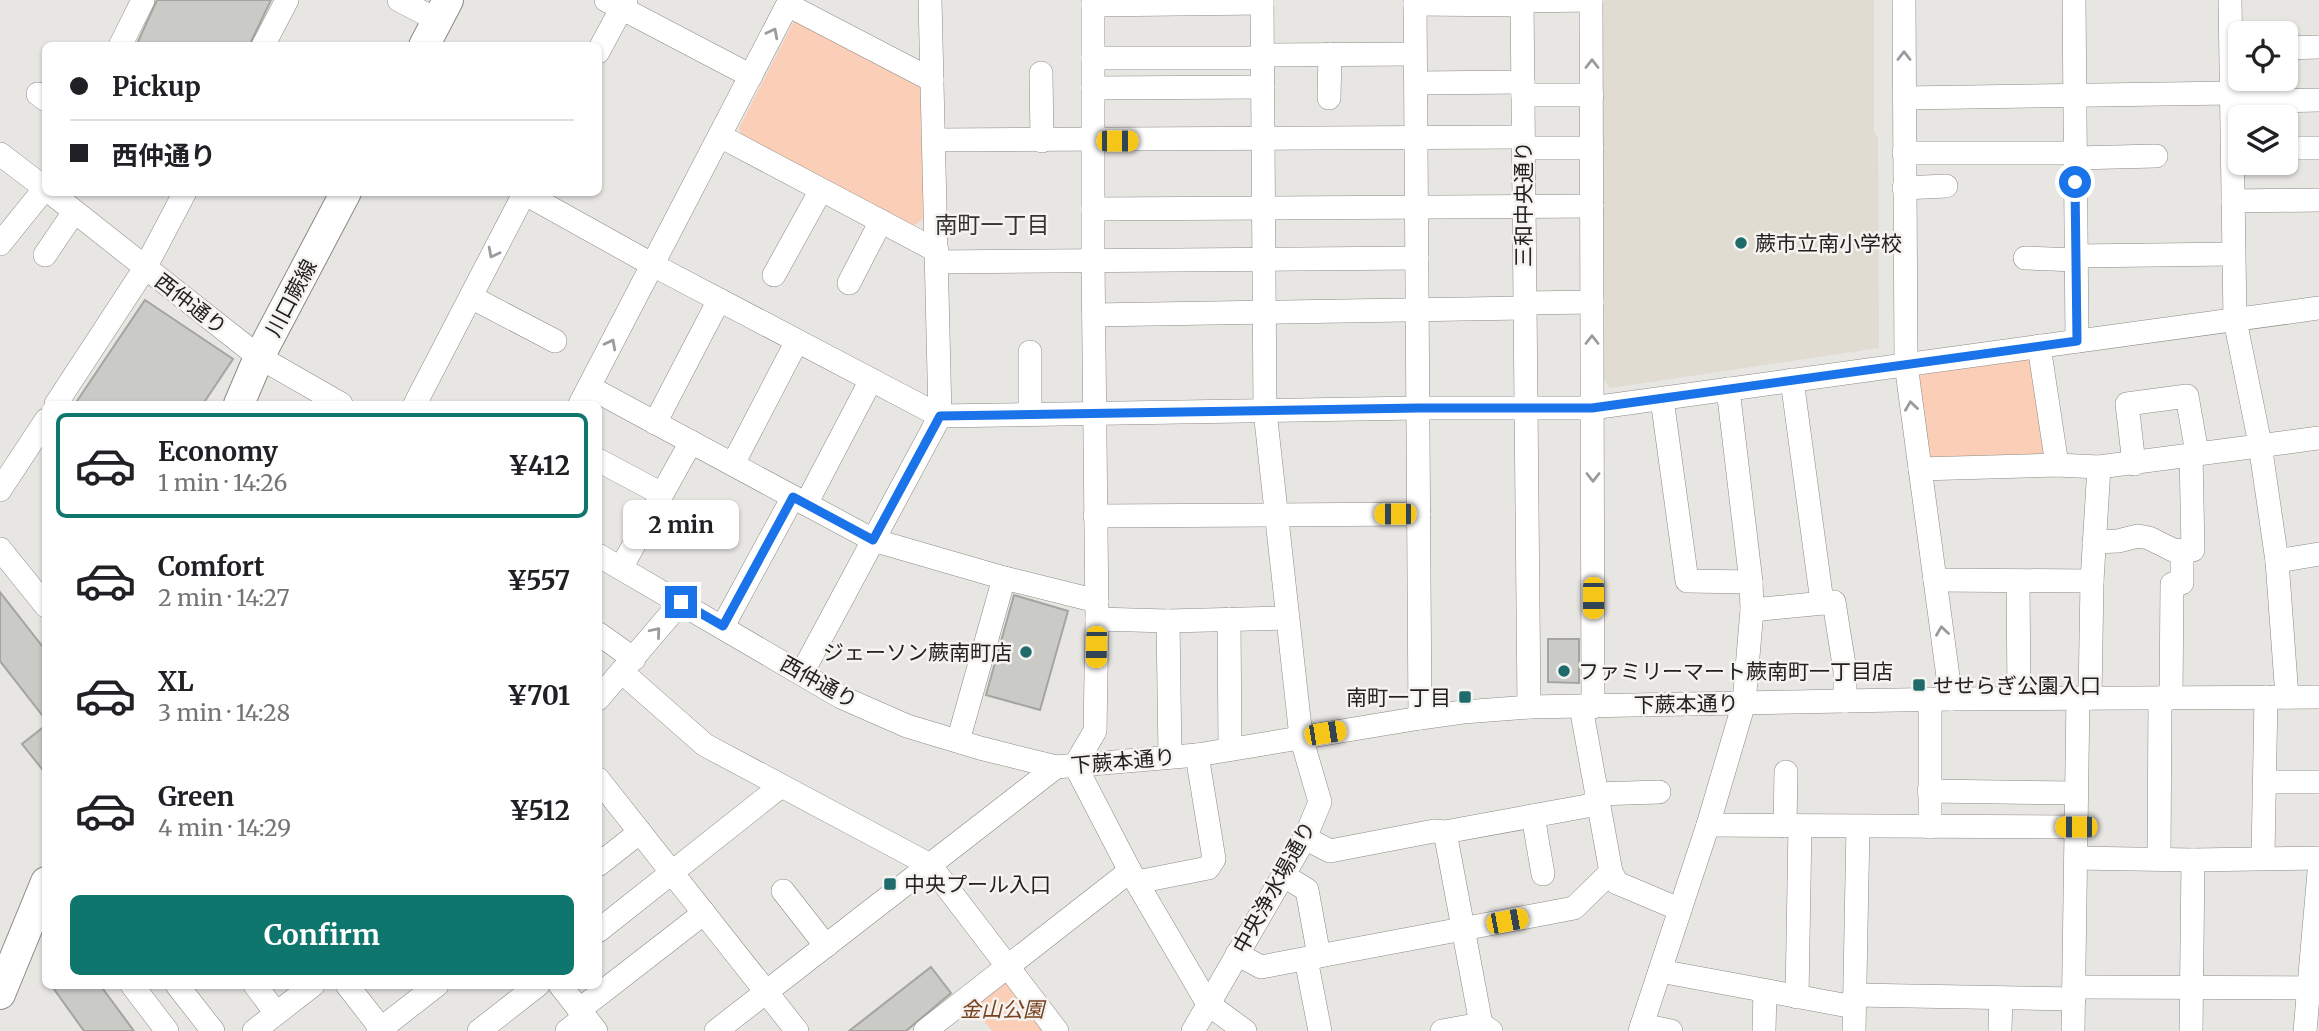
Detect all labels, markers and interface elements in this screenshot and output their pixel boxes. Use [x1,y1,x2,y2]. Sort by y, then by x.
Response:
map controls [2228,21,2298,175]
button: locate [2228,21,2298,91]
one-way arrow [765,28,778,41]
one-way arrow [1896,50,1912,61]
one-way arrow [1584,58,1600,68]
text: Pickup [112,70,201,103]
button: layers [2228,105,2298,175]
car [1097,131,1139,152]
text: 西仲通り [112,139,216,172]
street label: 三和中央通り [1510,141,1537,267]
route start [2059,166,2091,198]
district label: 南町一丁目 [935,210,1050,239]
place label: 蕨市立南小学校 [1755,230,1902,257]
marker: 蕨市立南小学校 [1733,235,1749,251]
one-way arrow [488,246,502,258]
street label: 川口蕨線 [259,255,323,341]
street label: 西仲通り [150,268,232,340]
one-way arrow [1584,334,1600,345]
one-way arrow [603,339,617,351]
one-way arrow [1904,400,1919,411]
icon: car [74,434,137,497]
text: Economy [158,435,278,468]
text: ¥412 [508,449,570,482]
text: 1 min · 14:26 [158,468,287,497]
one-way arrow [1585,472,1601,482]
callout: 2 min [623,500,739,550]
car [1375,504,1417,525]
text: 2 min [648,510,714,539]
icon: car [74,549,137,612]
text: Comfort [158,550,264,583]
text: ¥557 [507,564,570,597]
car [1583,577,1604,619]
text: 2 min · 14:27 [158,583,290,612]
route end [665,586,697,618]
one-way arrow [1935,625,1950,637]
car [1086,626,1107,668]
one-way arrow [648,628,660,641]
place label: ジェーソン蕨南町店 [823,639,1012,666]
marker: ジェーソン蕨南町店 [1018,644,1034,660]
street label: 西仲通り [776,650,862,714]
place label: ファミリーマート蕨南町一丁目店 [1578,658,1893,685]
marker: ファミリーマート蕨南町一丁目店 [1556,663,1572,679]
icon: car [74,664,137,727]
text: XL [158,665,194,698]
place label: せせらぎ公園入口 [1933,672,2101,699]
marker: せせらぎ公園入口 [1911,677,1927,693]
text: ¥701 [507,679,570,712]
place label: 南町一丁目 [1346,684,1451,711]
marker: 南町一丁目 [1457,689,1473,705]
street label: 下蕨本通り [1633,690,1739,718]
text: 3 min · 14:28 [158,698,290,727]
car [1303,719,1348,747]
street label: 下蕨本通り [1070,743,1176,779]
icon: car [74,779,137,842]
text: Green [158,780,234,813]
text: ¥512 [509,794,570,827]
text: 4 min · 14:29 [158,813,291,842]
street label: 中央浄水場通り [1227,816,1321,958]
car [2056,817,2098,838]
place label: 中央プール入口 [904,871,1051,898]
marker: 中央プール入口 [882,876,898,892]
button: Confirm [70,895,574,975]
car [1485,907,1530,935]
park label: 金山公園 [960,996,1047,1023]

